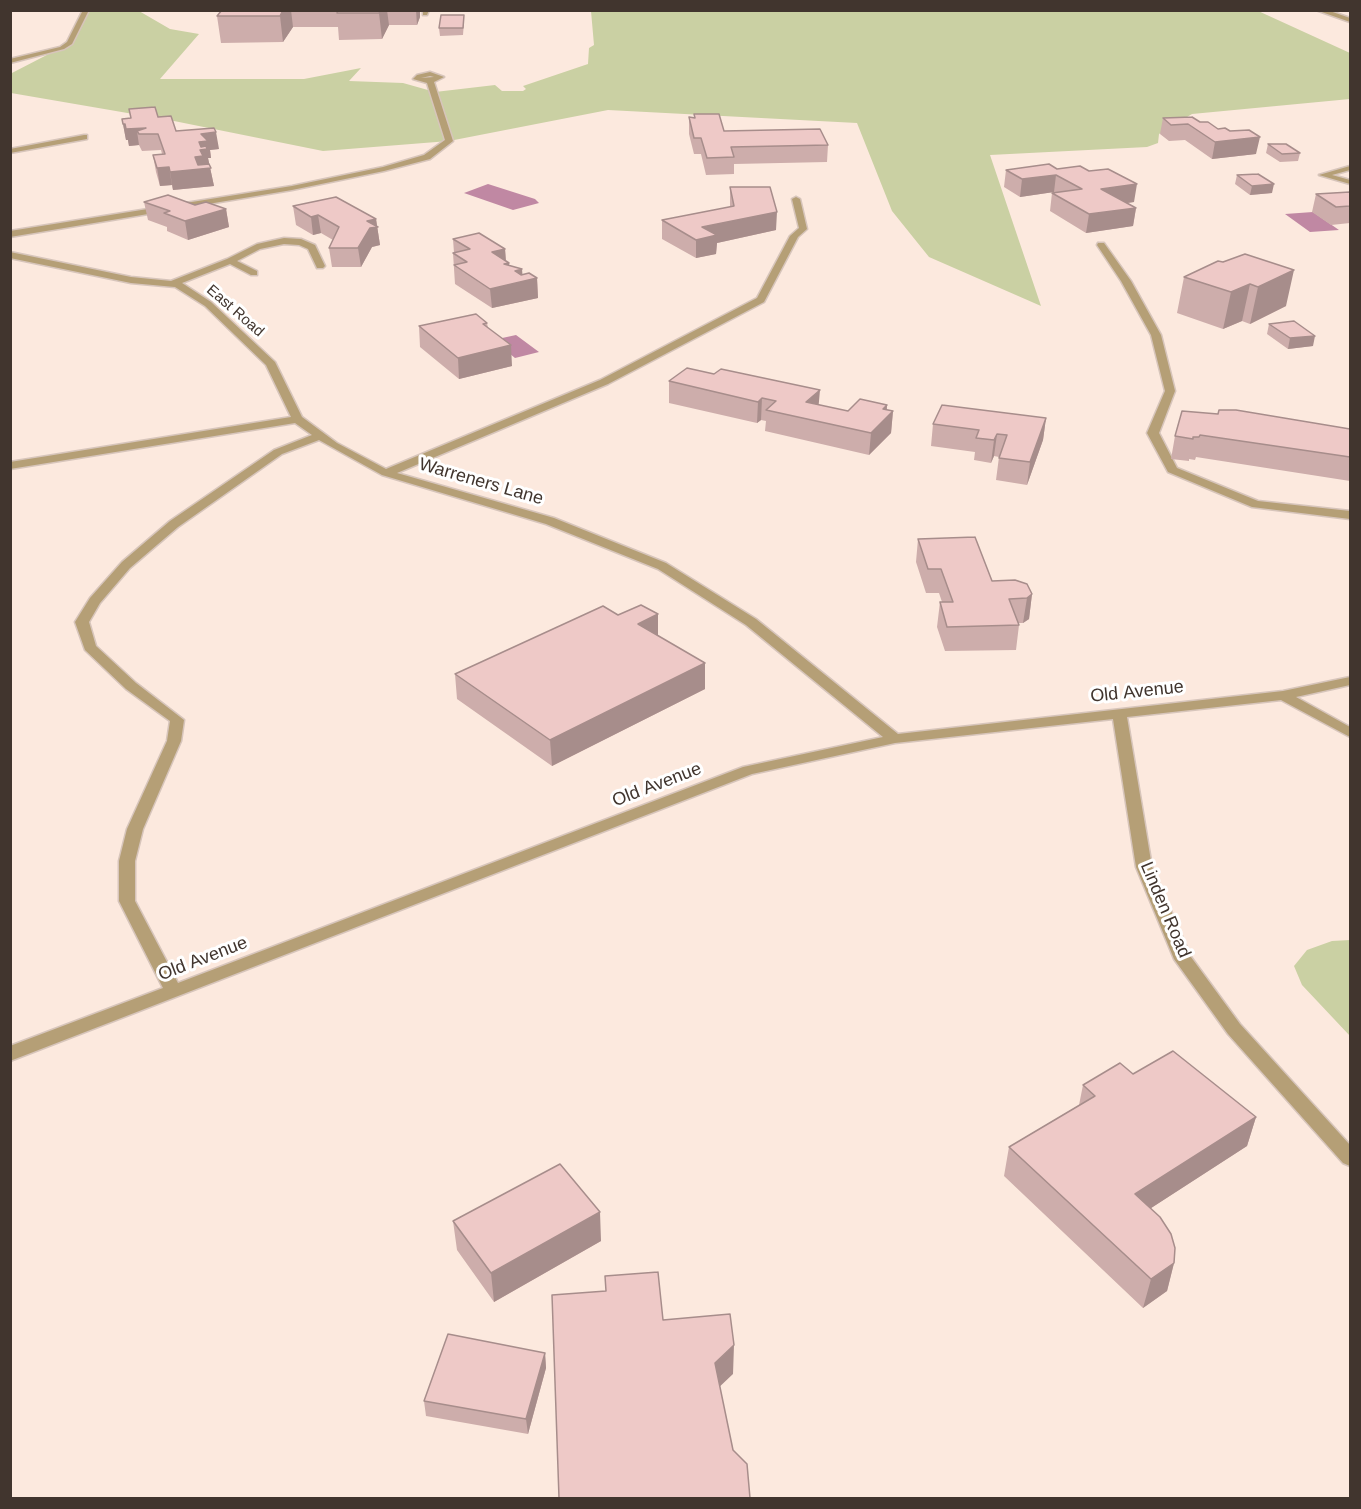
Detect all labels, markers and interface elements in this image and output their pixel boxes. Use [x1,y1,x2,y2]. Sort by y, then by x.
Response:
street label: East Road [203,281,267,341]
street label: Warreners Lane [416,454,546,510]
street label: Old Avenue [1089,676,1185,708]
street label: Old Avenue [609,758,705,812]
street label: Linden Road [1135,859,1195,961]
street label: Old Avenue [155,932,251,986]

